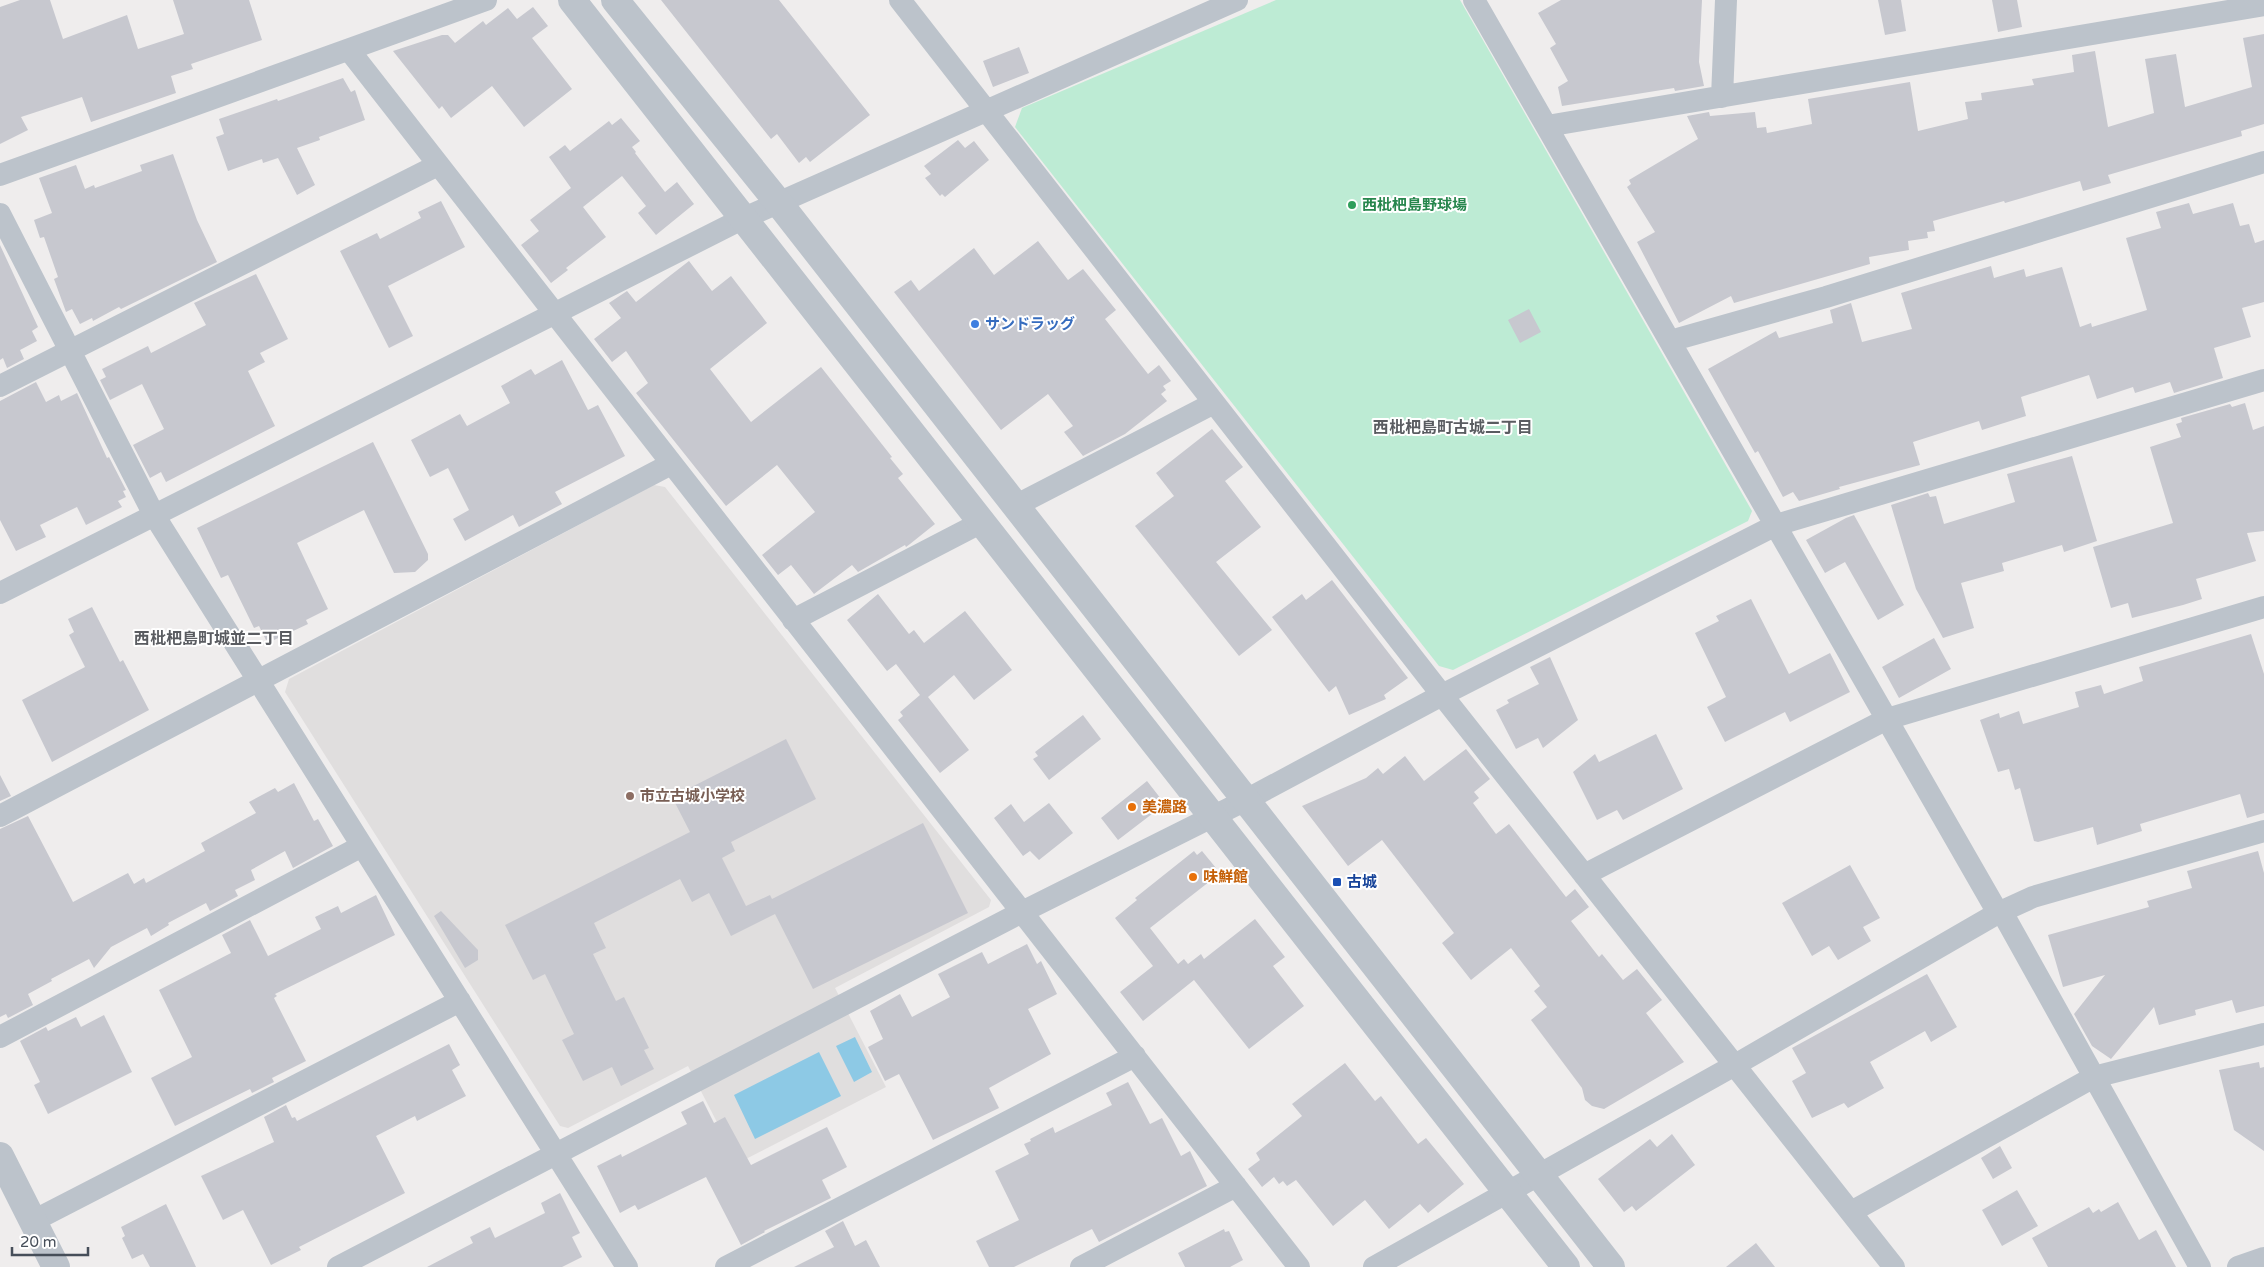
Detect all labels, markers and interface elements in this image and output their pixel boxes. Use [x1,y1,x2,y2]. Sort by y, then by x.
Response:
place label: 西枇杷島野球場 [1362,196,1467,214]
marker: 西枇杷島野球場 [1346,199,1358,211]
place label: サンドラッグ [985,315,1075,333]
marker: サンドラッグ [969,318,981,330]
district label: 西枇杷島町古城二丁目 [1373,418,1533,438]
district label: 西枇杷島町城並二丁目 [134,629,294,649]
place label: 市立古城小学校 [640,787,745,805]
marker: 市立古城小学校 [624,790,636,802]
place label: 美濃路 [1142,798,1187,816]
marker: 美濃路 [1126,801,1138,813]
place label: 味鮮館 [1203,868,1248,886]
marker: 味鮮館 [1187,871,1199,883]
place label: 古城 [1347,873,1377,891]
marker: 古城 [1331,876,1343,888]
scale bar [12,1224,89,1256]
text: 20 m [20,1233,57,1251]

